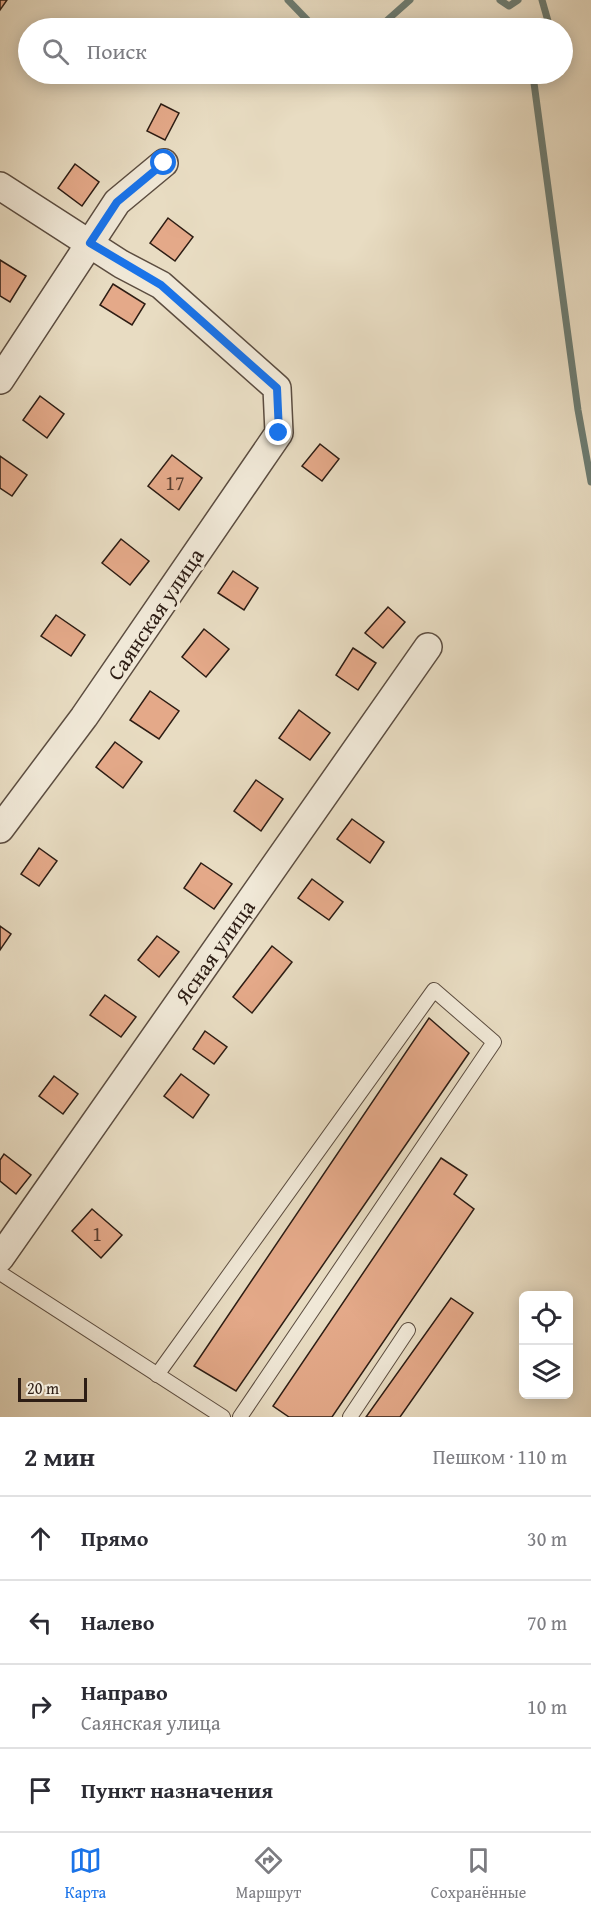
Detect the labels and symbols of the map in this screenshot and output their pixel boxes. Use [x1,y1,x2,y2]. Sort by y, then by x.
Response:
route start [150,149,176,175]
route end [265,419,291,445]
house number: 17 [165,468,185,497]
street label: Саянская улица [99,541,211,687]
street label: Ясная улица [166,892,263,1011]
house number: 1 [92,1219,102,1248]
scale bar [18,1375,87,1402]

